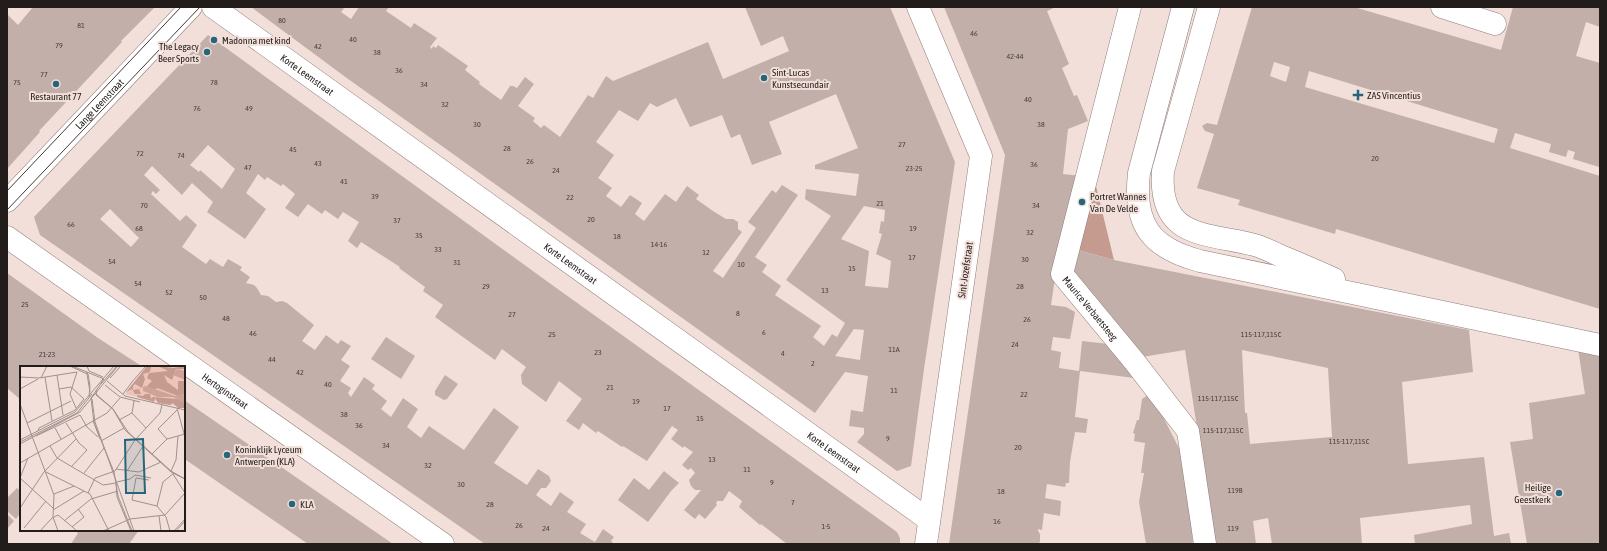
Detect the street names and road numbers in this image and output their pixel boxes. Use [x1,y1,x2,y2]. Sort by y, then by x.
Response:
street label: Korte Leemstraat [278,52,336,98]
street label: Lange Leemstraat [73,77,126,131]
street label: Korte Leemstraat [542,241,599,286]
street label: Sint-Jozefstraat [956,241,975,299]
street label: Maurice Verbaetsteeg [1060,274,1120,343]
street label: Hertoginstraat [200,371,250,411]
street label: Korte Leemstraat [805,430,862,475]

